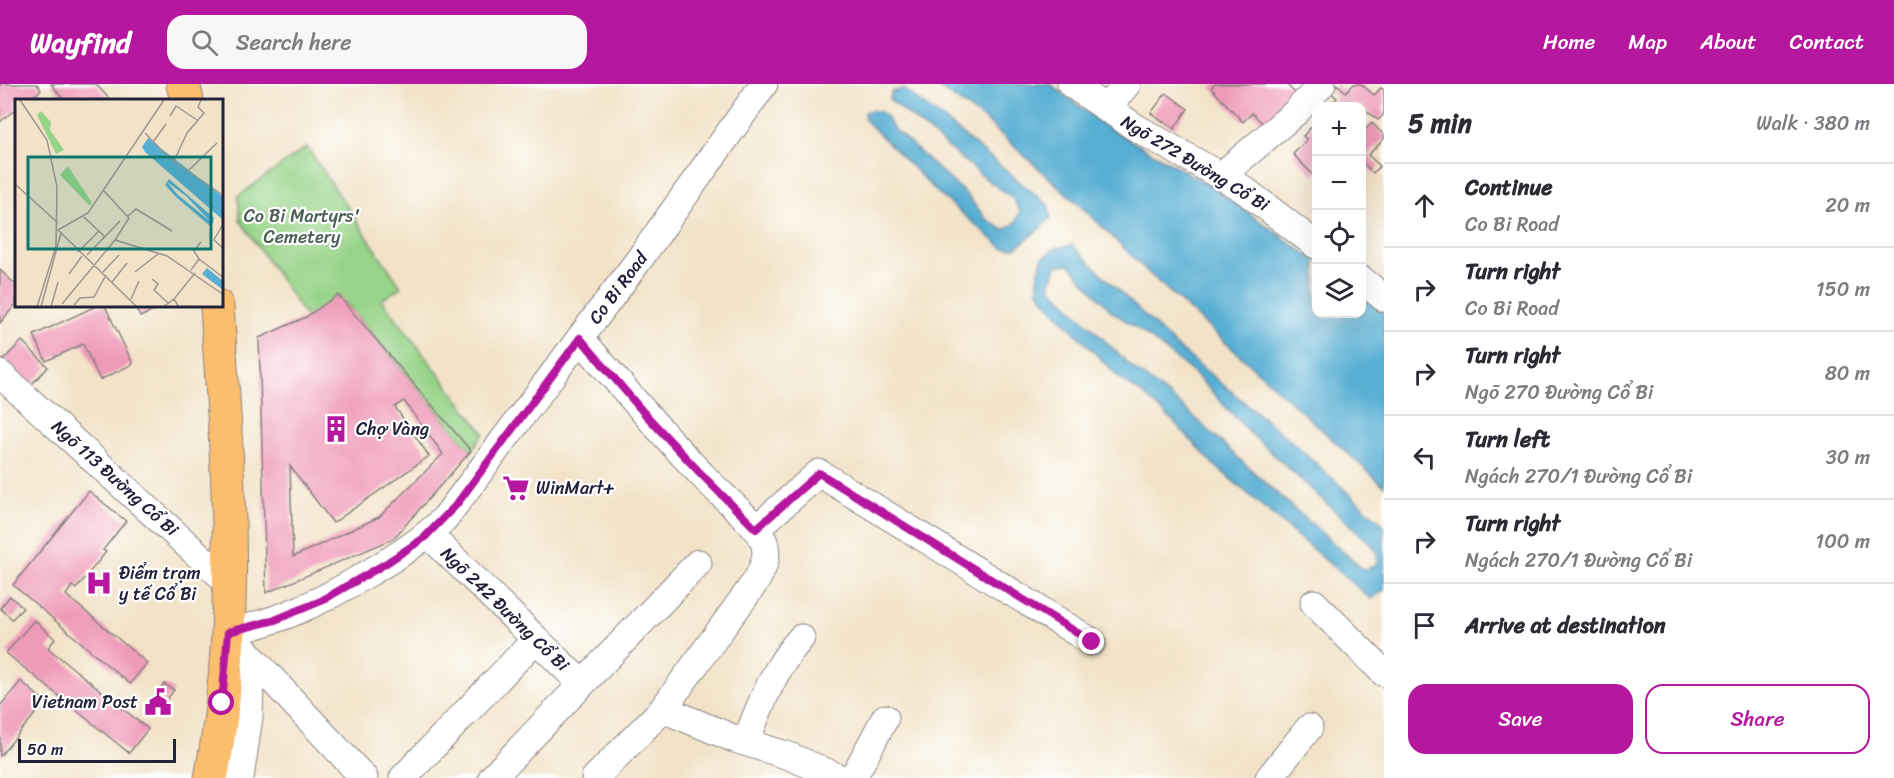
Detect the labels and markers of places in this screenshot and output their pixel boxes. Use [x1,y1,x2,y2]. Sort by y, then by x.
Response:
place label: Chợ Vàng [356,413,429,445]
building icon: Chợ Vàng [321,414,351,444]
place label: WinMart+ [536,472,615,504]
supermarket icon: WinMart+ [501,473,531,503]
place label: Điểm trạm y tế Cổ Bi [119,557,201,610]
hospital icon: Điểm trạm y tế Cổ Bi [84,568,114,598]
place label: Vietnam Post [32,686,138,718]
public building icon: Vietnam Post [143,687,173,717]

